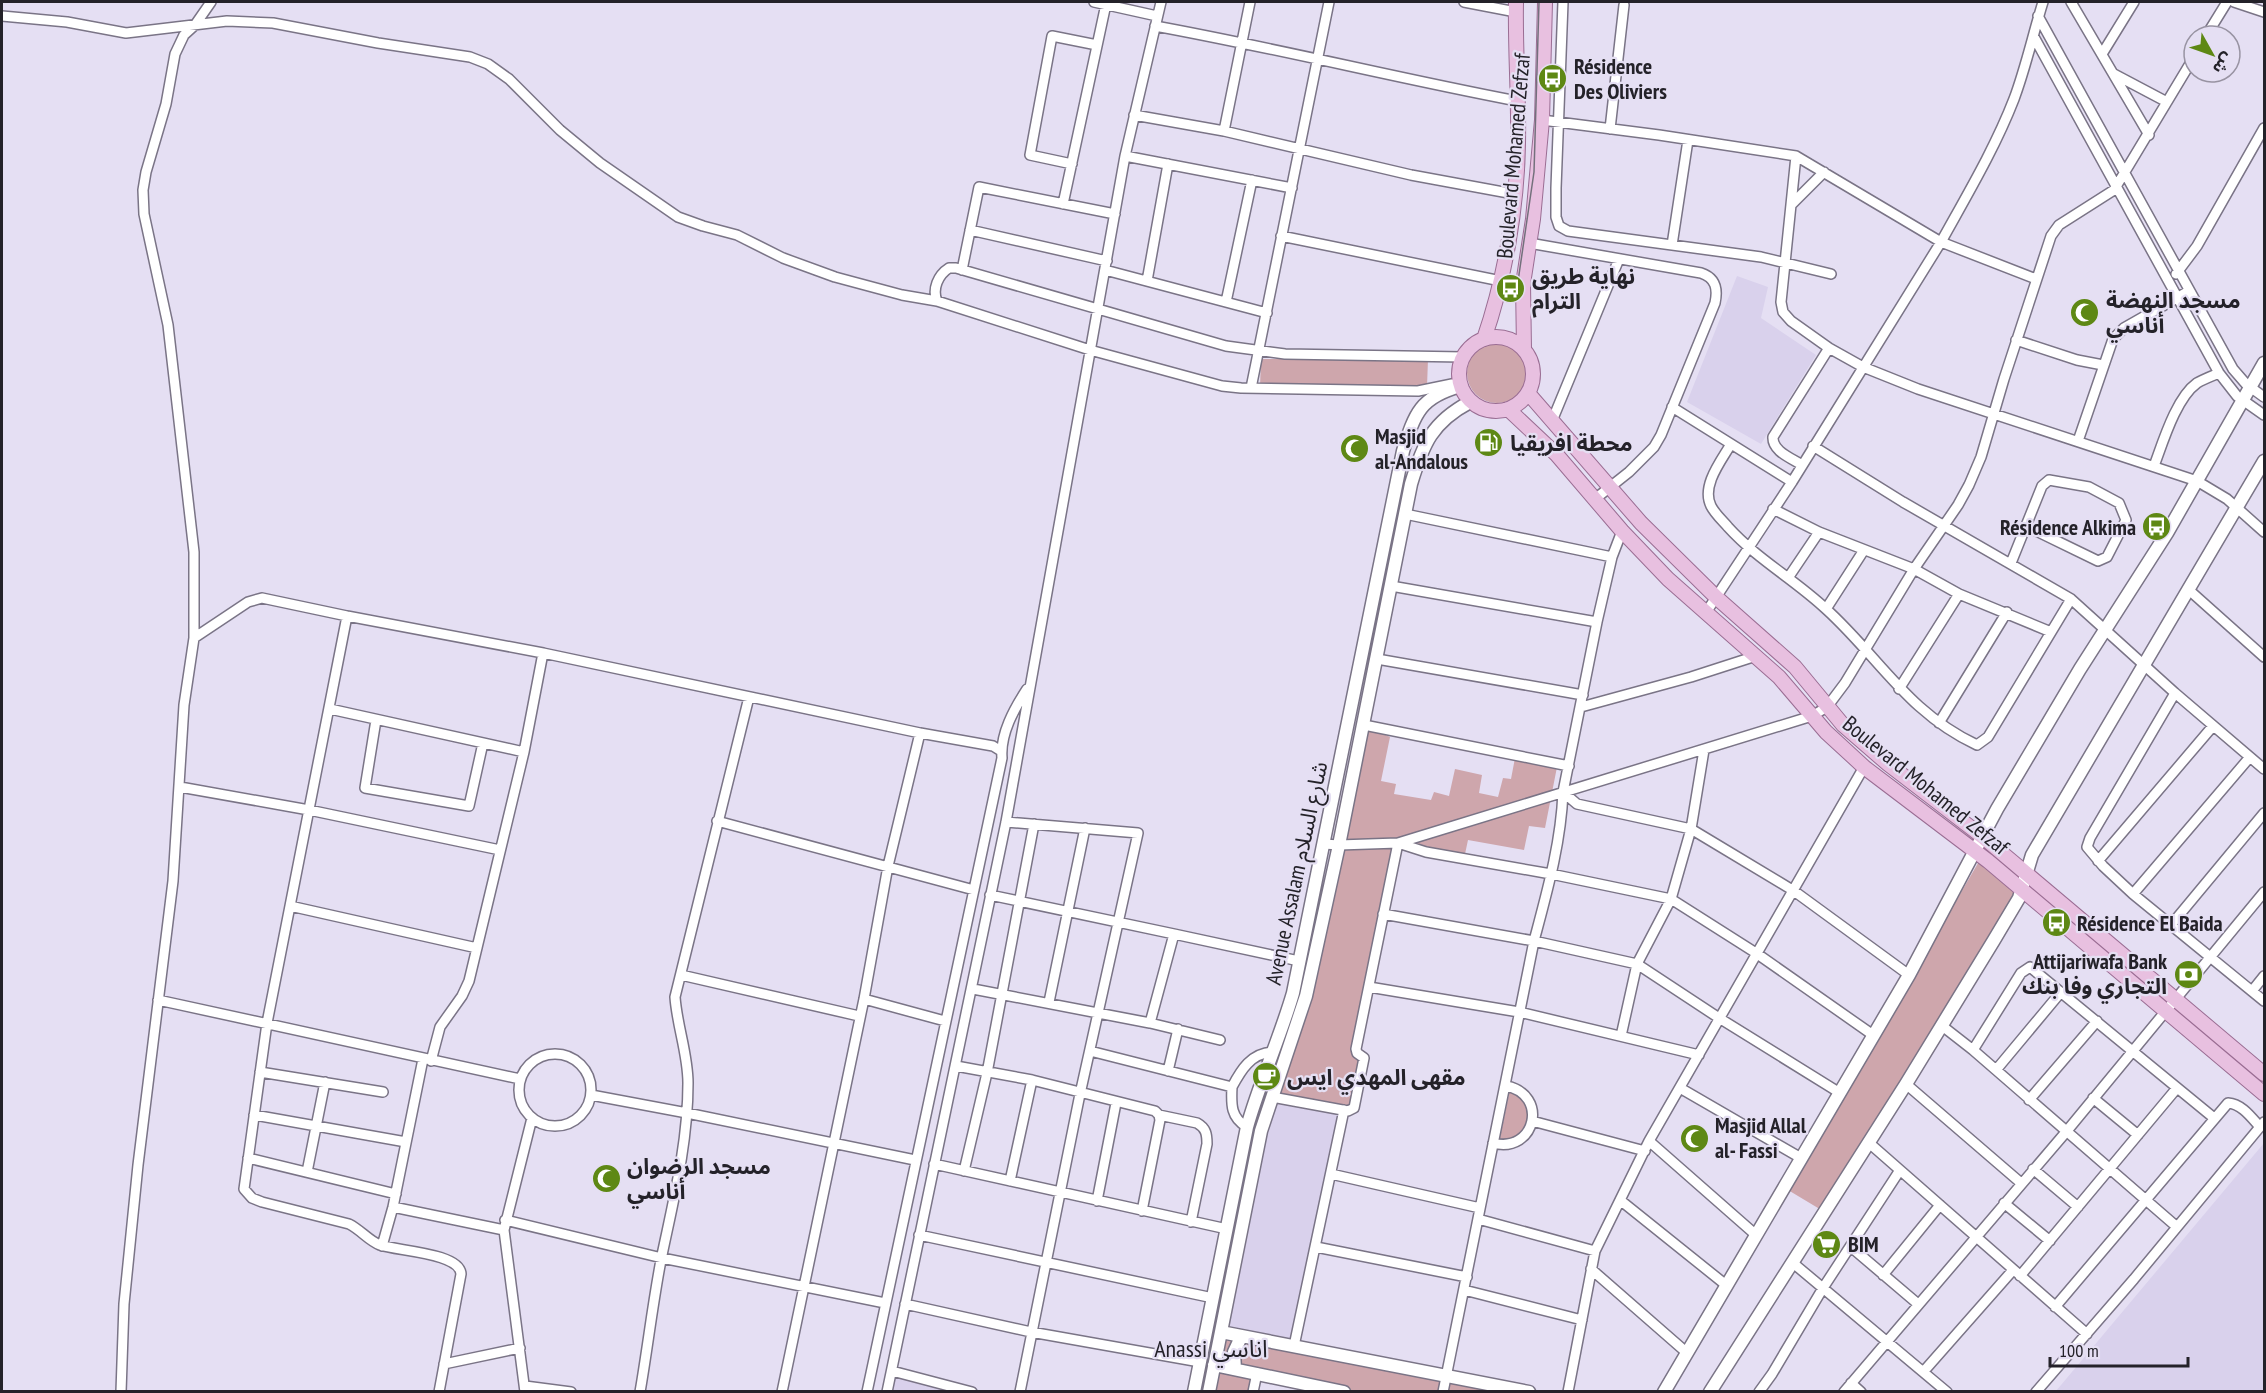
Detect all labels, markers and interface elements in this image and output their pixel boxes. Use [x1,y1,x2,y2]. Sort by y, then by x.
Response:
north arrow [2182,24,2242,84]
text: ش [2209,49,2238,79]
street label: Boulevard Mohamed Zefzaf [1490,51,1536,260]
place label: Résidence Des Oliviers [1574,52,1667,105]
bus stop icon: Résidence Des Oliviers [1537,63,1569,95]
place label: نهاية طريق الترام [1532,262,1635,318]
bus stop icon: نهاية طريق الترام [1495,273,1527,305]
place label: مسجد النهضة أناسي [2106,286,2241,343]
mosque icon: مسجد النهضة أناسي [2069,297,2101,329]
place label: Masjid al-Andalous [1375,422,1468,475]
fuel station icon: محطة افريقيا [1473,427,1505,459]
place label: محطة افريقيا [1510,429,1633,457]
mosque icon: Masjid al-Andalous [1338,433,1370,465]
bus stop icon: Résidence Alkima [2141,511,2173,543]
place label: Résidence Alkima [2000,513,2136,541]
street label: Boulevard Mohamed Zefzaf [1837,709,2016,862]
street label: Avenue Assalam شارع السلام [1259,759,1336,988]
bus stop icon: Résidence El Baida [2040,907,2072,939]
place label: Résidence El Baida [2077,909,2223,937]
place label: Attijariwafa Bank التجاري وفا بنك [2022,947,2168,1004]
bank icon: Attijariwafa Bank التجاري وفا بنك [2172,958,2204,990]
cafe icon: مقهى المهدي ايس [1250,1061,1282,1093]
place label: مقهى المهدي ايس [1287,1063,1466,1095]
place label: Masjid Allal al- Fassi [1715,1111,1807,1164]
mosque icon: Masjid Allal al- Fassi [1678,1122,1710,1154]
place label: مسجد الرضوان أناسي [627,1152,771,1209]
mosque icon: مسجد الرضوان أناسي [590,1163,622,1195]
supermarket icon: BIM [1811,1228,1843,1260]
place label: BIM [1848,1230,1879,1258]
scale bar [2050,1330,2188,1368]
district label: Anassi اناسي [1154,1333,1268,1368]
text: 100 m [2059,1339,2099,1362]

